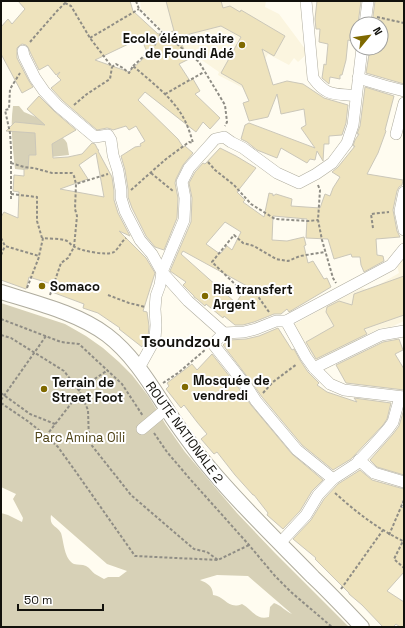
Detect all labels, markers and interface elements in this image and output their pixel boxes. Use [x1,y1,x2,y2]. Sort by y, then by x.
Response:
north arrow [349,16,389,56]
text: N [370,25,386,38]
place label: Ecole élémentaire de Foundi Adé [123,30,234,62]
marker: Ecole élémentaire de Foundi Adé [237,40,247,50]
place label: Somaco [50,278,100,295]
marker: Somaco [37,281,47,291]
place label: Ria transfert Argent [213,281,293,313]
marker: Ria transfert Argent [200,291,210,301]
district label: Tsoundzou 1 [141,332,231,351]
place label: Mosquée de vendredi [193,372,270,404]
place label: Terrain de Street Foot [52,374,123,406]
street label: ROUTE NATIONALE 2 [142,378,227,487]
marker: Mosquée de vendredi [180,382,190,392]
marker: Terrain de Street Foot [39,384,49,394]
park label: Parc Amina Oili [35,429,125,446]
scale bar [18,586,103,612]
text: 50 m [24,592,52,608]

